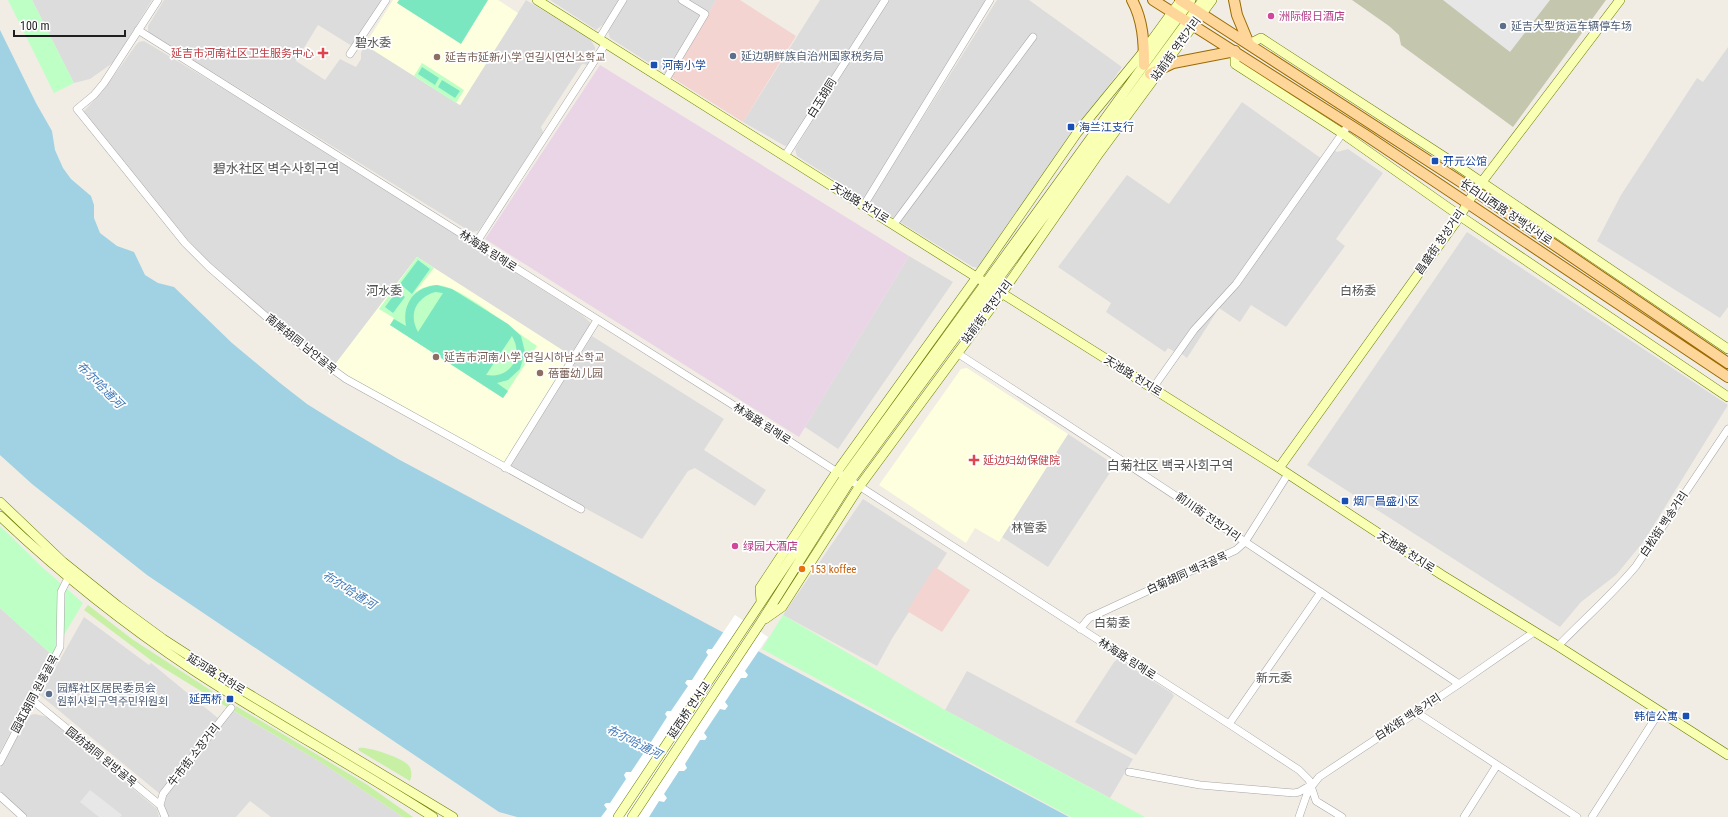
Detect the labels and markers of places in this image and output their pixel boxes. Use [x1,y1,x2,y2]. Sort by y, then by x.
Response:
place label: 洲际假日酒店 [1279,10,1345,23]
marker: 洲际假日酒店 [1266,11,1276,21]
place label: 延吉大型货运车辆停车场 [1511,20,1632,33]
marker: 延吉大型货运车辆停车场 [1498,21,1508,31]
place label: 延吉市河南社区卫生服务中心 [171,47,314,60]
marker: 延吉市河南社区卫生服务中心 [317,47,329,59]
place label: 延边朝鲜族自治州国家税务局 [741,50,884,63]
place label: 延吉市延新小学 연길시연신소학교 [445,51,605,64]
marker: 延边朝鲜族自治州国家税务局 [728,51,738,61]
marker: 延吉市延新小学 연길시연신소학교 [432,52,442,62]
place label: 河南小学 [662,59,706,72]
marker: 河南小学 [649,60,659,70]
place label: 海兰江支行 [1079,121,1134,134]
marker: 海兰江支行 [1066,122,1076,132]
place label: 开元公馆 [1443,155,1487,168]
marker: 开元公馆 [1430,156,1440,166]
place label: 延吉市河南小学 연길시하남소학교 [444,351,604,364]
marker: 延吉市河南小学 연길시하남소학교 [431,352,441,362]
place label: 蓓蕾幼儿园 [548,367,603,380]
marker: 蓓蕾幼儿园 [535,368,545,378]
marker: 延边妇幼保健院 [968,454,980,466]
place label: 延边妇幼保健院 [983,454,1060,467]
place label: 烟厂昌盛小区 [1353,495,1419,508]
marker: 烟厂昌盛小区 [1340,496,1350,506]
place label: 绿园大酒店 [743,540,798,553]
marker: 绿园大酒店 [730,541,740,551]
place label: 153 koffee [810,563,856,576]
marker: 153 koffee [797,564,807,574]
place label: 园辉社区居民委员会 원휘사회구역주민위원회 [57,682,168,708]
marker: 园辉社区居民委员会 원휘사회구역주민위원회 [44,689,54,699]
place label: 延西桥 [189,693,222,706]
marker: 延西桥 [225,694,235,704]
place label: 韩信公寓 [1634,710,1678,723]
marker: 韩信公寓 [1681,711,1691,721]

